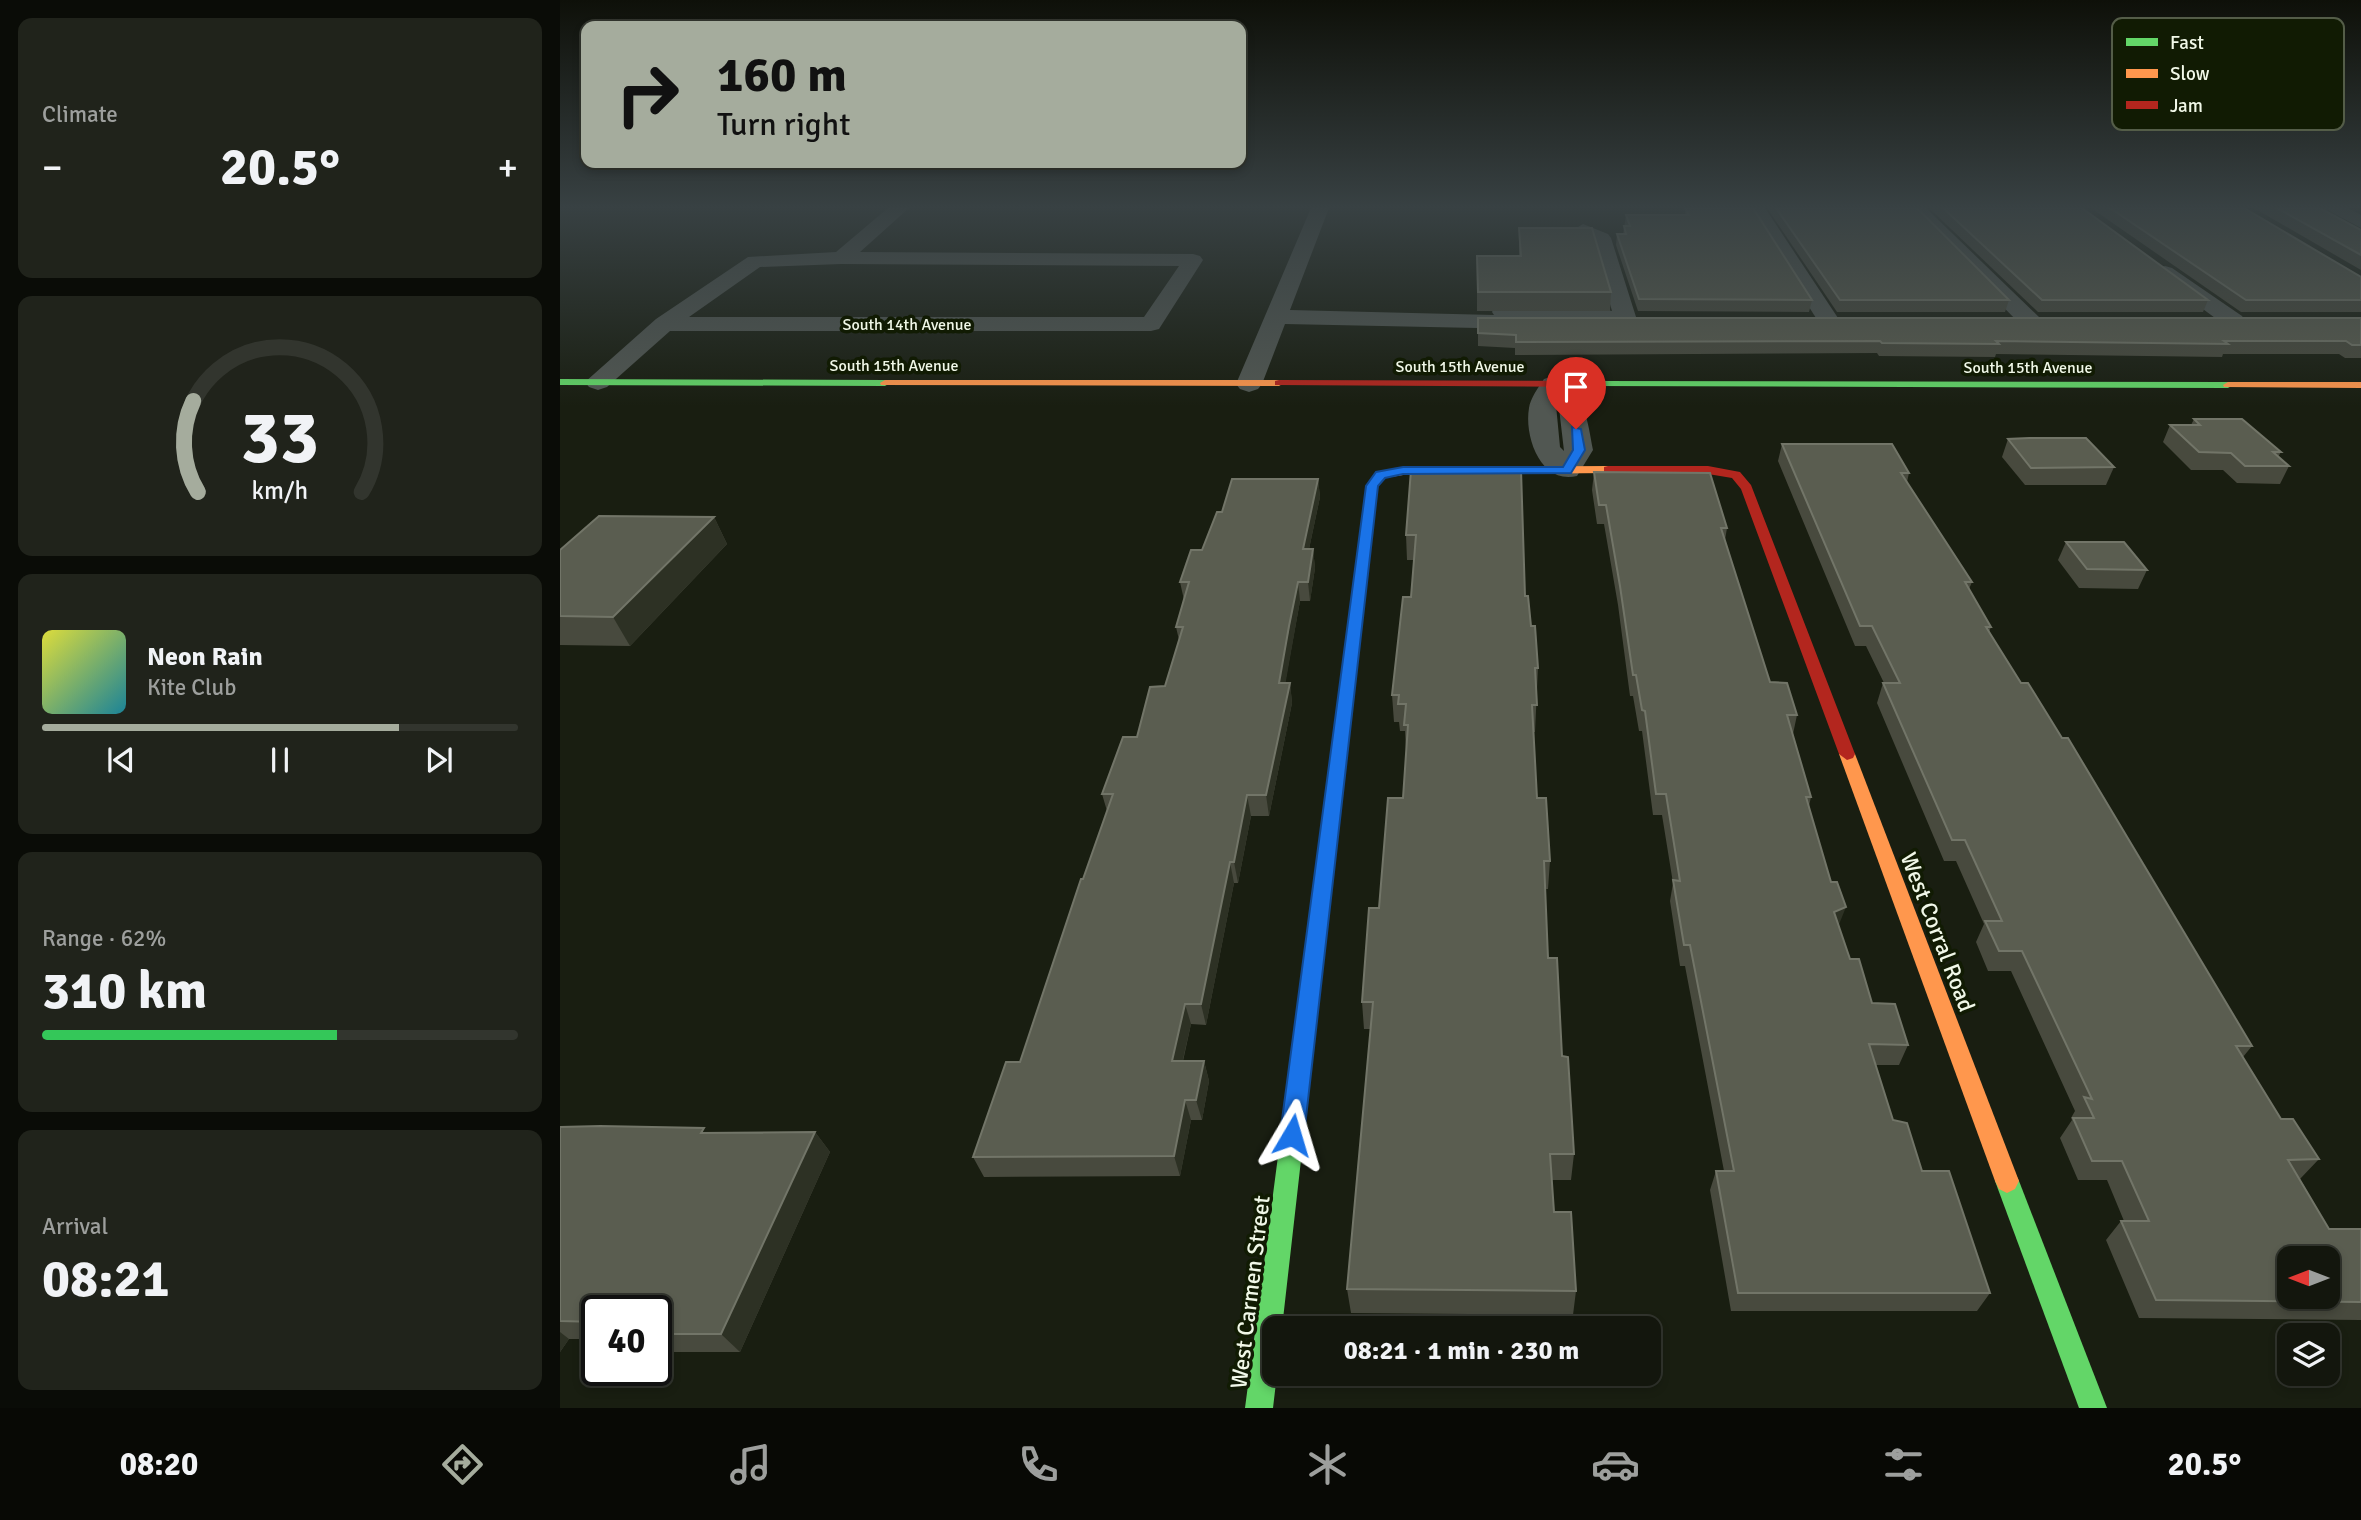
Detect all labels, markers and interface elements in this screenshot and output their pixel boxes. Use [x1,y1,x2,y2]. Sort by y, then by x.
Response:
legend [2112,18,2344,130]
text: Fast [2170,31,2204,55]
text: 160 m [717,45,847,105]
icon: right [602,49,693,140]
text: Slow [2170,62,2210,86]
text: Jam [2170,94,2203,118]
text: Climate [42,100,118,129]
text: Turn right [717,105,850,144]
text: 20.5° [220,135,340,199]
text: − [42,144,63,191]
text: + [497,144,518,191]
street label: South 14th Avenue [843,315,971,335]
street label: South 15th Avenue [830,356,958,376]
street label: South 15th Avenue [1396,357,1524,377]
pin [1546,357,1606,429]
street label: South 15th Avenue [1964,358,2092,378]
icon: arrive [1557,368,1595,406]
text: 33 [241,394,319,483]
text: km/h [252,475,308,506]
text: Neon Rain [147,641,263,673]
text: Kite Club [147,673,236,702]
icon: previous [102,741,140,779]
icon: pause [261,741,299,779]
icon: next [420,741,458,779]
street label: West Corral Road [1894,848,1981,1016]
text: Range · 62% [42,924,166,953]
text: 310 km [42,959,207,1023]
position arrow [1255,1098,1329,1172]
street label: West Carmen Street [1224,1194,1277,1390]
text: Arrival [42,1212,108,1241]
north arrow [2277,1246,2340,1309]
map controls [2277,1246,2340,1386]
text: 08:21 [42,1247,170,1311]
speed limit sign: 40 [581,1295,672,1386]
button: layers [2277,1323,2340,1386]
text: 08:21 · 1 min · 230 m [1344,1335,1579,1367]
icon: directions [438,1440,487,1489]
icon: music [726,1440,775,1489]
icon: phone [1014,1440,1063,1489]
icon: climate [1303,1440,1352,1489]
icon: car [1591,1440,1640,1489]
icon: filters [1879,1440,1928,1489]
text: 08:20 [120,1445,198,1484]
text: 20.5° [2168,1445,2241,1484]

